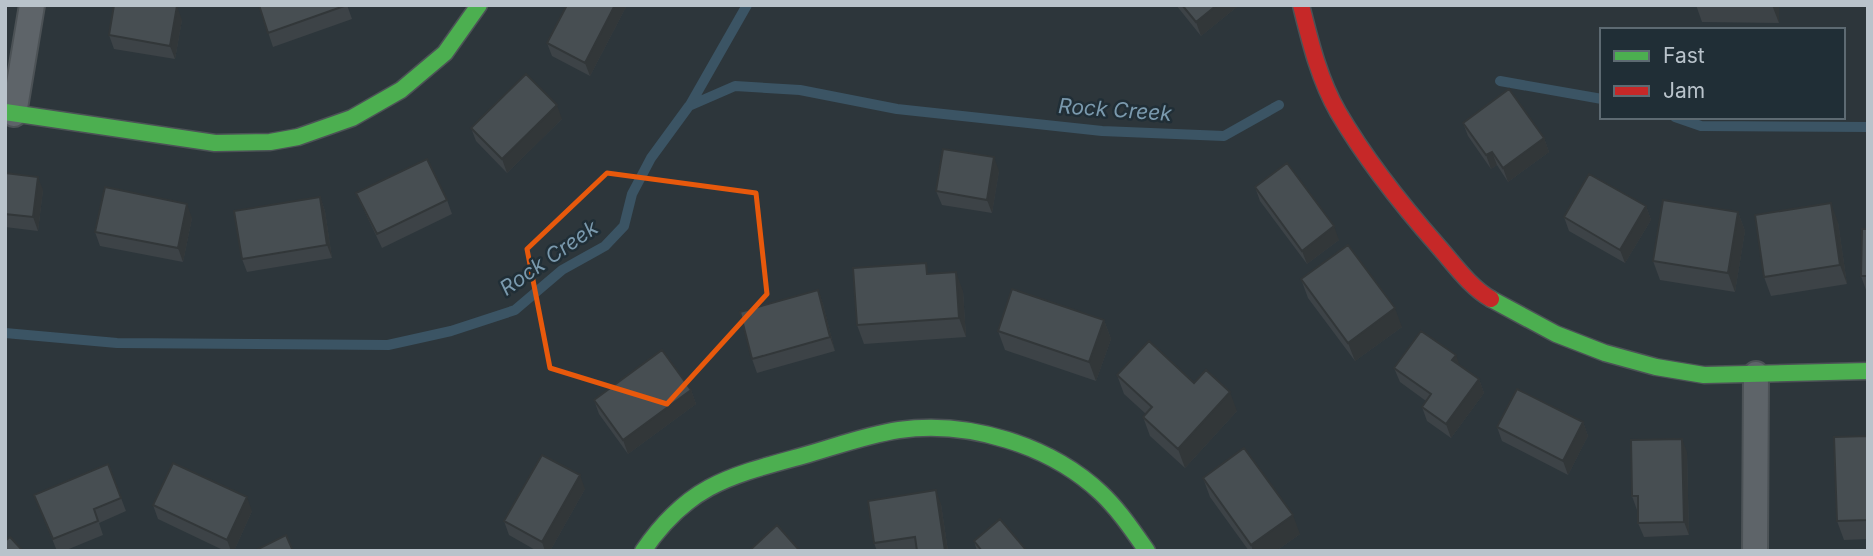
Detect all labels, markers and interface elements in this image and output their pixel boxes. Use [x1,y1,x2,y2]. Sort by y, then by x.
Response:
legend [1600,28,1845,119]
text: Fast [1663,43,1705,68]
text: Jam [1663,78,1705,103]
water label: Rock Creek [1057,93,1173,126]
water label: Rock Creek [495,214,603,300]

